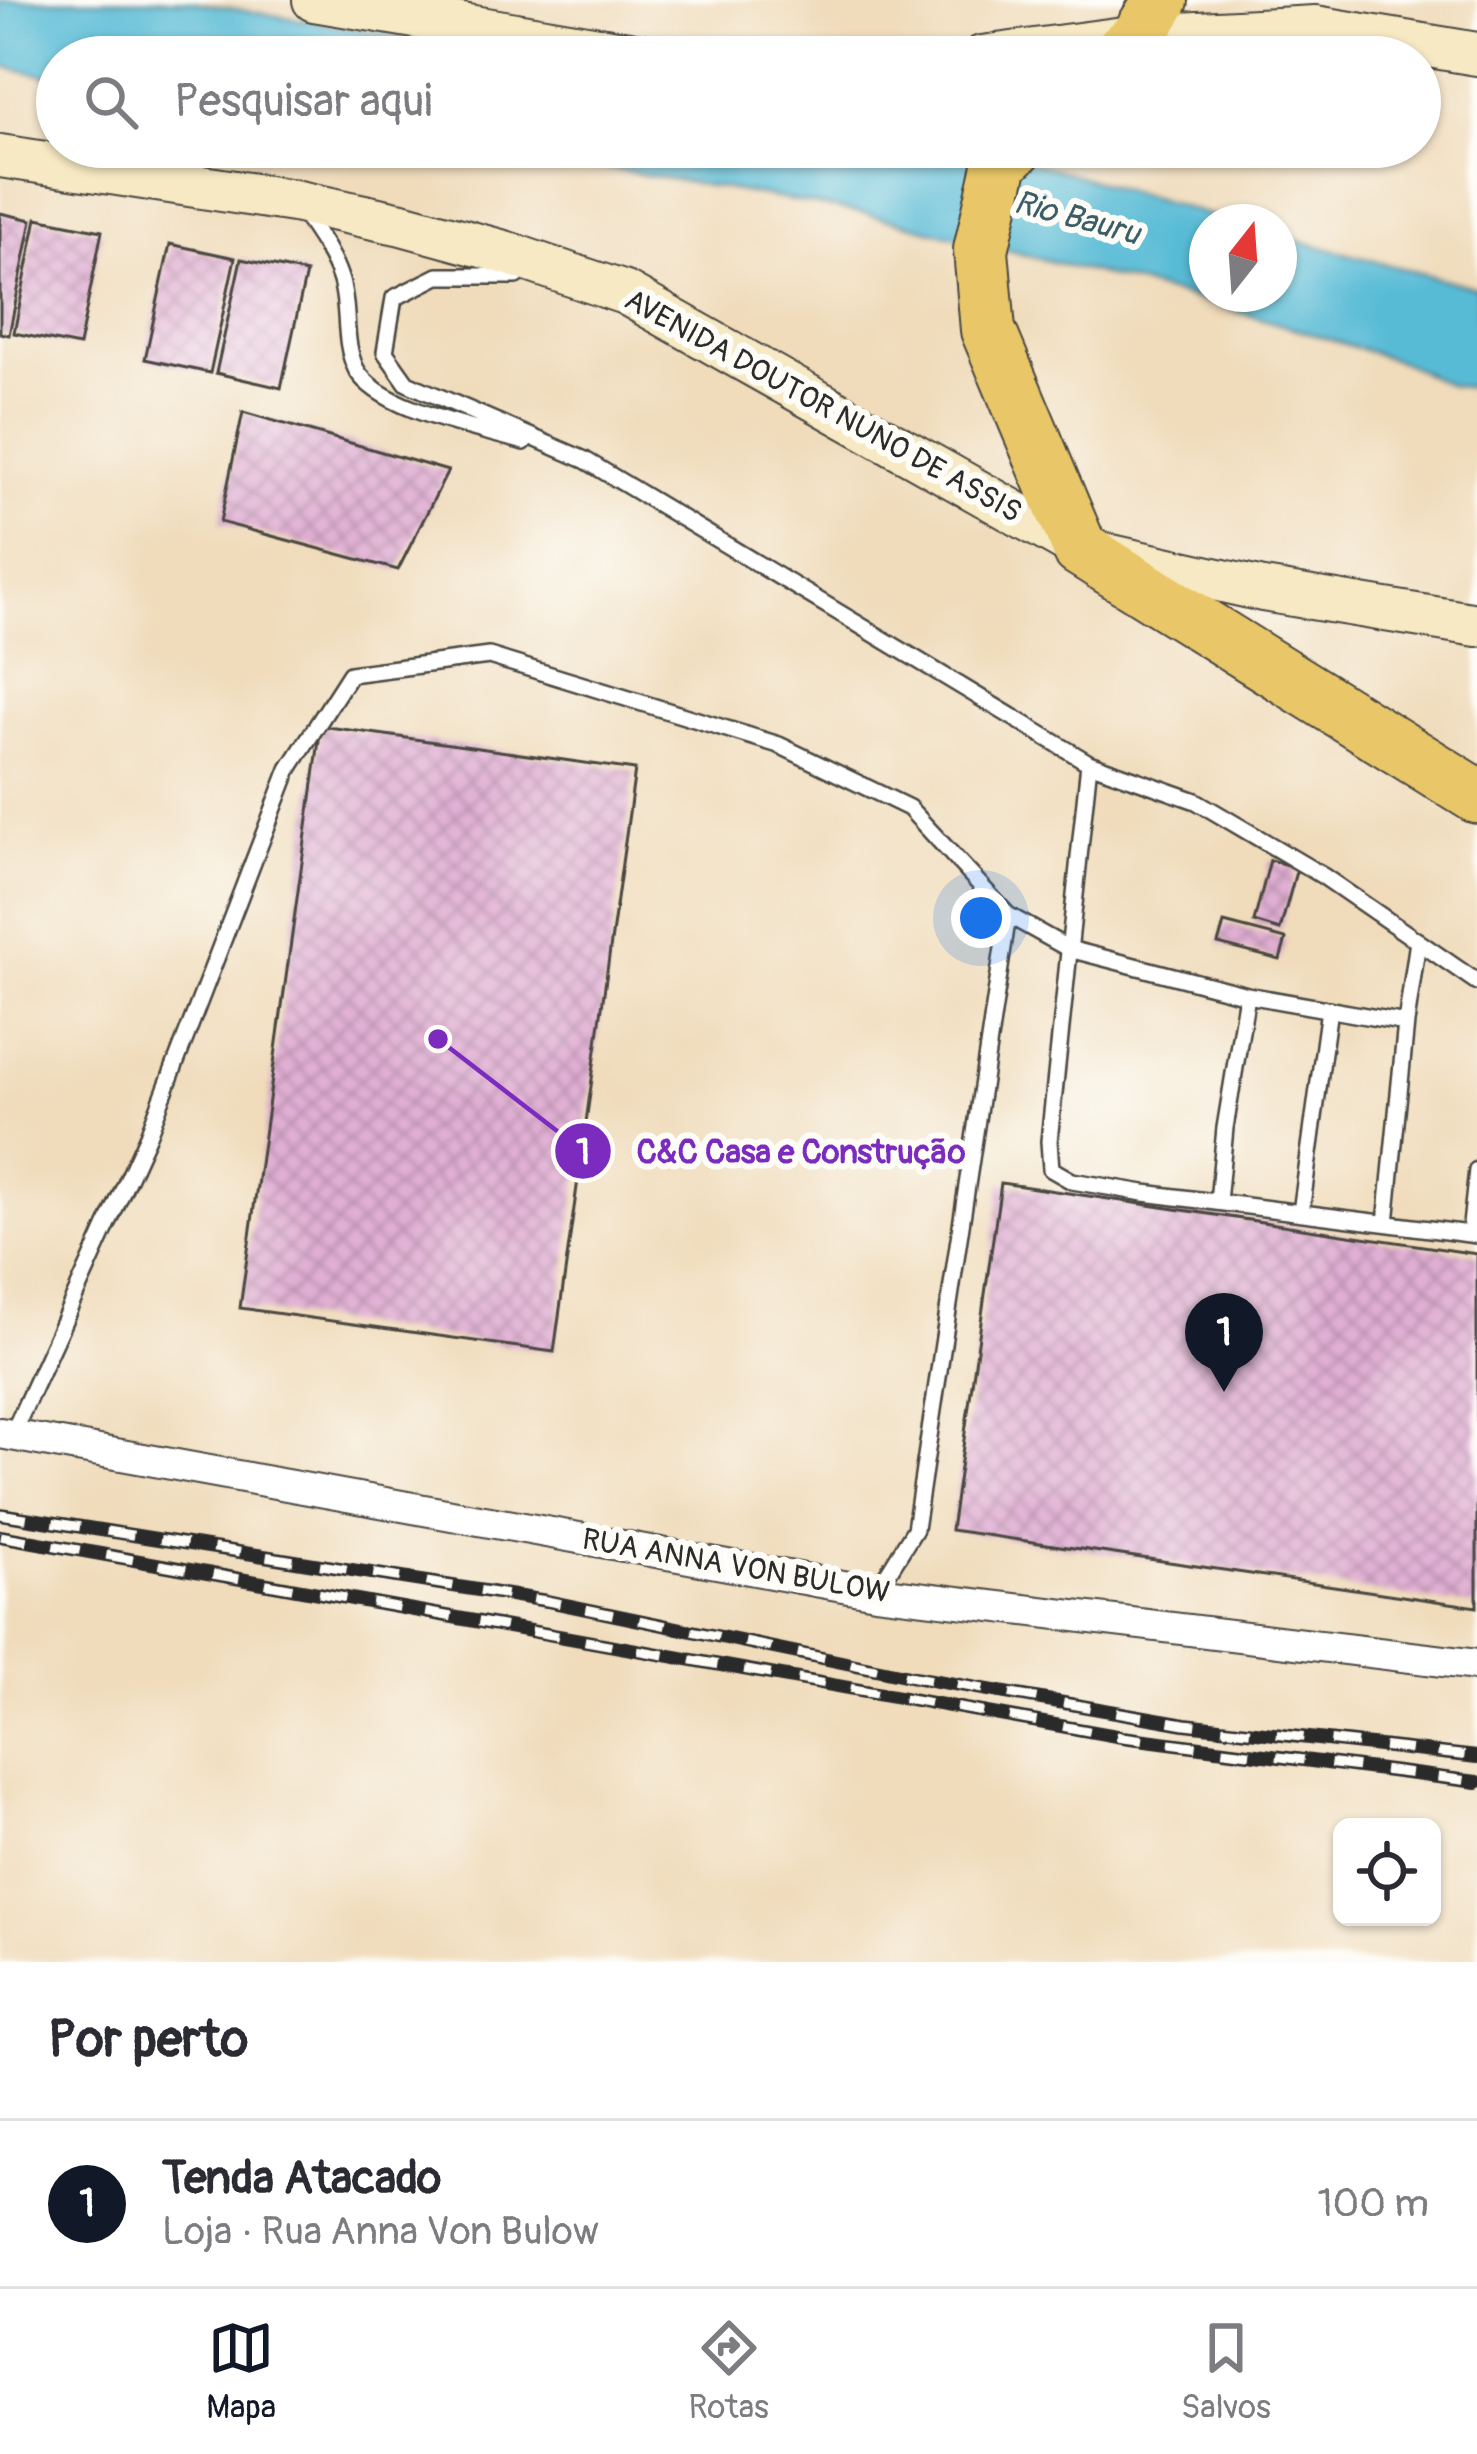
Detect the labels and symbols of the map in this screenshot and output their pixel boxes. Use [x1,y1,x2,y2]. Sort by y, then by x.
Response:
water label: Rio Bauru [1010,182,1147,255]
north arrow [1189,204,1297,312]
street label: AVENIDA DOUTOR NUNO DE ASSIS [618,281,1028,531]
your location [951,888,1011,948]
callout: C&C Casa e Construção [553,1117,990,1186]
text: 1 [576,1130,590,1175]
text: C&C Casa e Construção [637,1132,966,1173]
pin: 1 [1185,1293,1263,1392]
street label: RUA ANNA VON BULOW [579,1521,893,1611]

